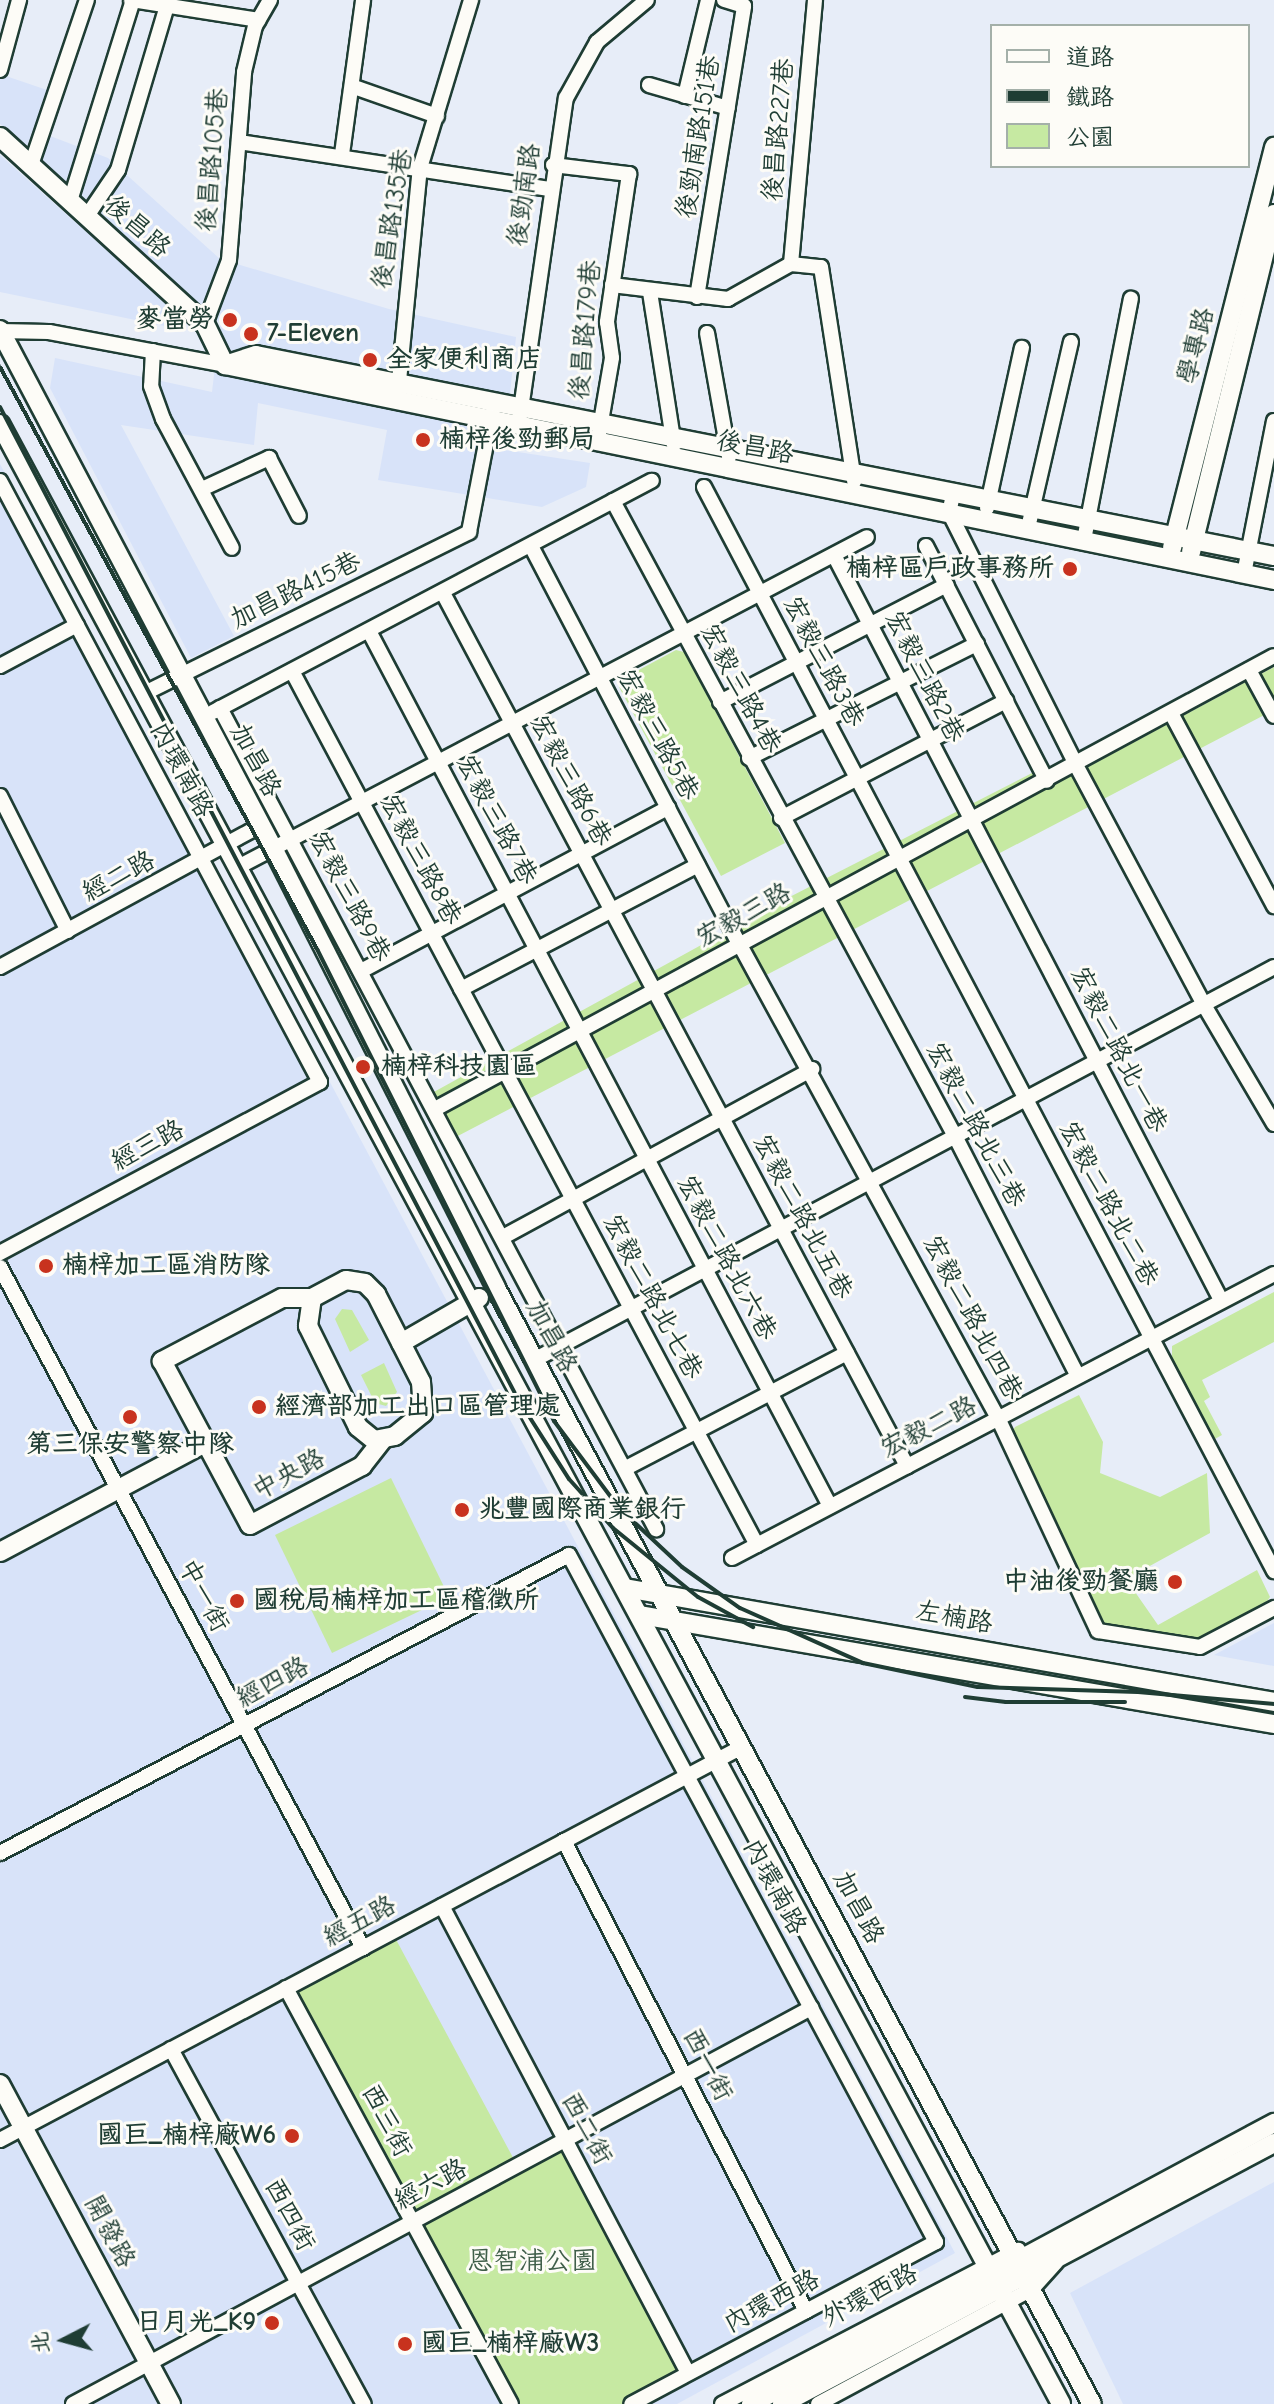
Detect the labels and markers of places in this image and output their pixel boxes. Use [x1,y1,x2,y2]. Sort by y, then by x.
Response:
place label: 麥當勞 [136,304,214,336]
marker: 麥當勞 [221,311,239,329]
place label: 7-Eleven [267,318,359,350]
marker: 7-Eleven [242,325,260,343]
place label: 全家便利商店 [386,344,542,376]
marker: 全家便利商店 [361,351,379,369]
place label: 楠梓後勁郵局 [439,424,595,456]
marker: 楠梓後勁郵局 [414,431,432,449]
place label: 楠梓區戶政事務所 [846,553,1054,585]
marker: 楠梓區戶政事務所 [1061,560,1079,578]
place label: 楠梓科技園區 [381,1051,537,1083]
marker: 楠梓科技園區 [352,1056,374,1078]
place label: 楠梓加工區消防隊 [62,1250,270,1282]
marker: 楠梓加工區消防隊 [37,1257,55,1275]
place label: 經濟部加工出口區管理處 [275,1391,561,1423]
marker: 經濟部加工出口區管理處 [250,1398,268,1416]
marker: 第三保安警察中隊 [121,1408,139,1426]
place label: 第三保安警察中隊 [26,1429,234,1461]
place label: 兆豐國際商業銀行 [478,1494,686,1526]
marker: 兆豐國際商業銀行 [453,1501,471,1519]
place label: 中油後勁餐廳 [1003,1566,1159,1598]
marker: 中油後勁餐廳 [1166,1573,1184,1591]
place label: 國稅局楠梓加工區稽徵所 [253,1585,539,1617]
marker: 國稅局楠梓加工區稽徵所 [228,1592,246,1610]
place label: 國巨_楠梓廠W6 [97,2120,276,2152]
marker: 國巨_楠梓廠W6 [283,2127,301,2145]
place label: 日月光_K9 [136,2307,256,2339]
marker: 日月光_K9 [263,2314,281,2332]
place label: 國巨_楠梓廠W3 [421,2328,599,2360]
marker: 國巨_楠梓廠W3 [396,2335,414,2353]

